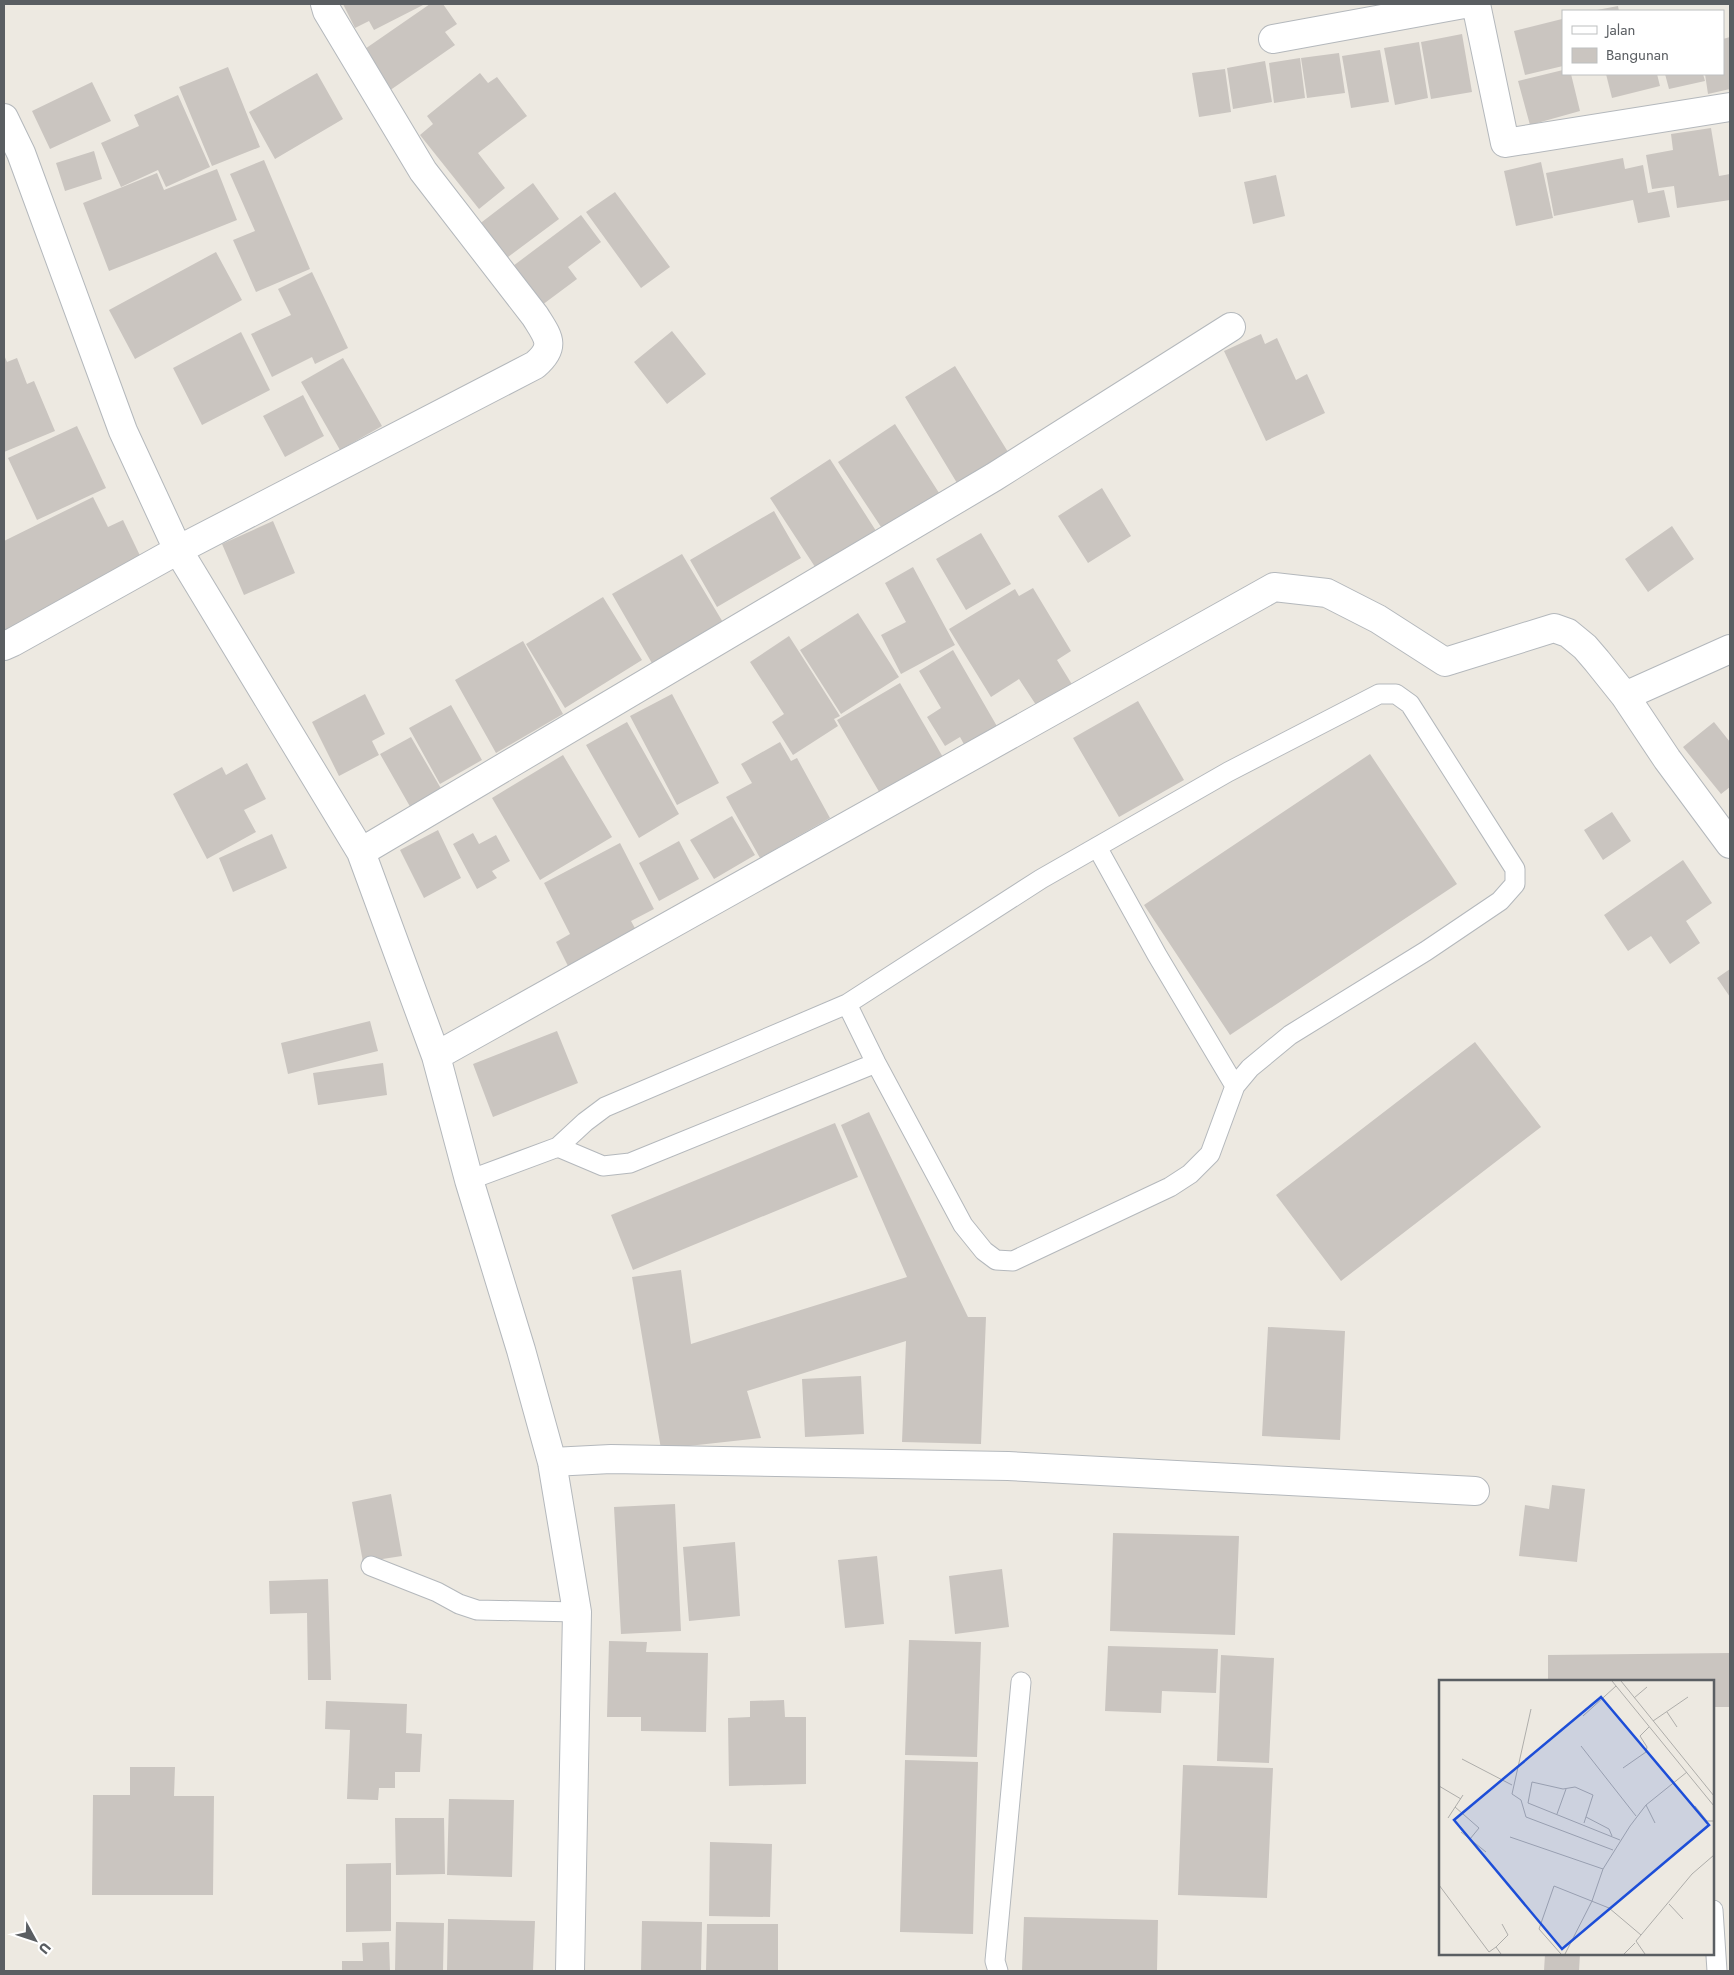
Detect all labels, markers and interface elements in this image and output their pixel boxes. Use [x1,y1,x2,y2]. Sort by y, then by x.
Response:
legend [1562,10,1724,75]
text: Jalan [1604,19,1635,41]
text: Bangunan [1606,44,1669,66]
inset map [1439,1680,1714,1955]
north arrow [10,1915,60,1965]
text: U [34,1938,56,1959]

